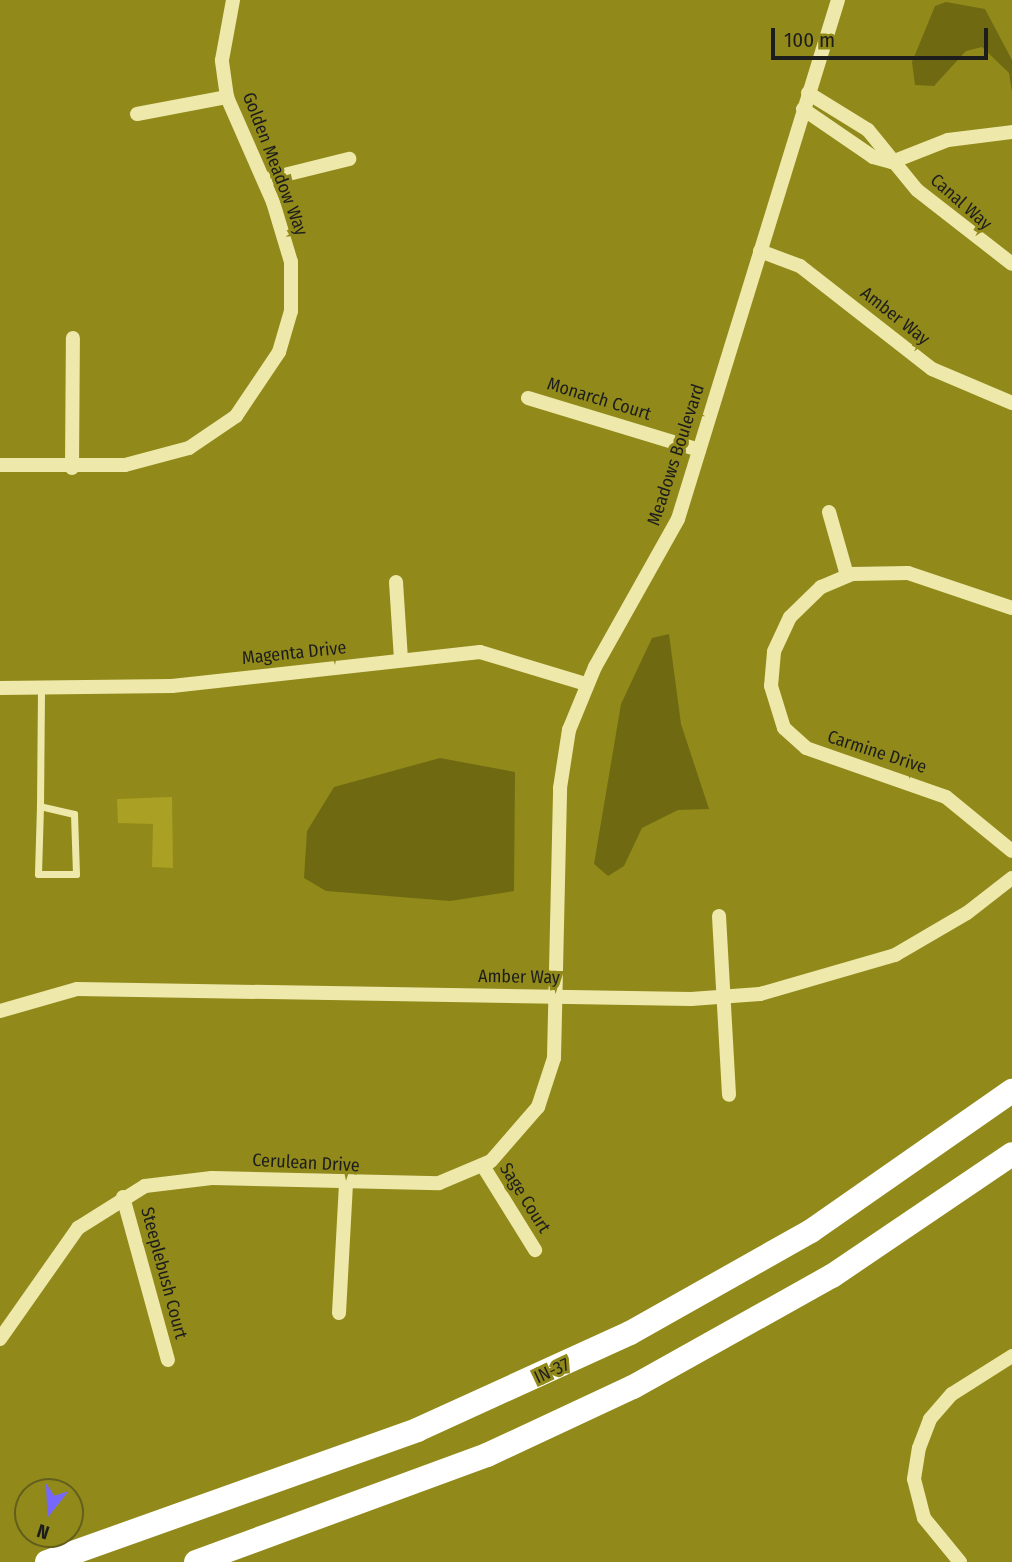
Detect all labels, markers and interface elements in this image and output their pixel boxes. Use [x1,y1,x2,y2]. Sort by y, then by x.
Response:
scale bar [774,14,991,58]
text: 100 m [784,27,835,53]
street label: Golden Meadow Way [238,89,312,239]
street label: Canal Way [926,169,996,235]
street label: Amber Way [856,282,934,350]
street label: Monarch Court [544,373,654,425]
street label: Meadows Boulevard [643,382,709,528]
street label: Magenta Drive [241,637,347,669]
street label: Carmine Drive [825,726,929,778]
street label: Amber Way [478,965,560,989]
street label: Cerulean Drive [252,1149,360,1177]
street label: Sage Court [495,1159,555,1237]
street label: Steeplebush Court [136,1205,192,1341]
street label: IN-37 [531,1353,573,1389]
north arrow [14,1478,84,1548]
text: N [34,1519,52,1544]

